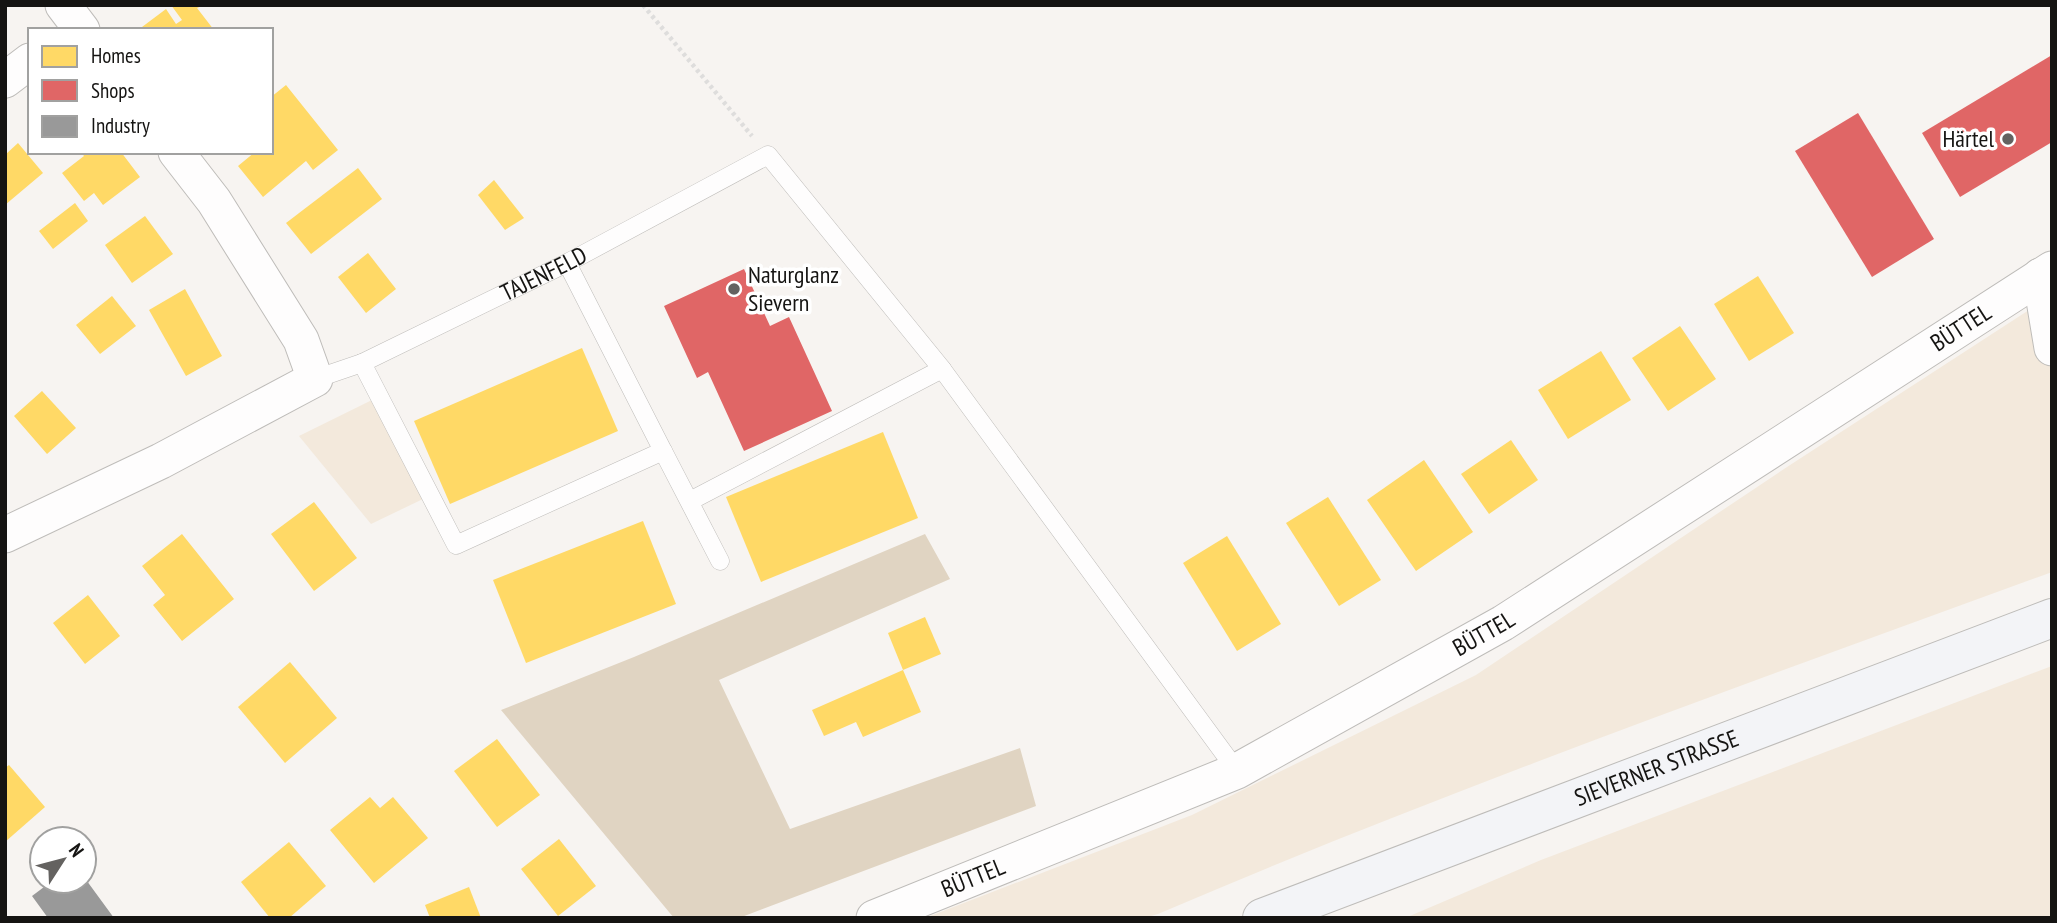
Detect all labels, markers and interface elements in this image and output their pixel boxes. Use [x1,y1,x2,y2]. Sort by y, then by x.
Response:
legend [28,28,273,154]
text: Homes [91,42,141,69]
text: Shops [91,77,135,104]
text: Industry [91,112,150,139]
place label: Härtel [1942,123,1994,154]
marker: Härtel [2000,131,2016,147]
street label: TAJENFELD [495,239,592,308]
place label: Naturglanz Sievern [748,259,839,318]
marker: Naturglanz Sievern [726,281,742,297]
street label: BÜTTEL [1925,296,1997,358]
street label: BÜTTEL [1447,604,1520,663]
street label: SIEVERNER STRASSE [1570,722,1743,813]
north arrow [28,825,98,895]
text: N [64,839,89,861]
street label: BÜTTEL [937,851,1009,904]

